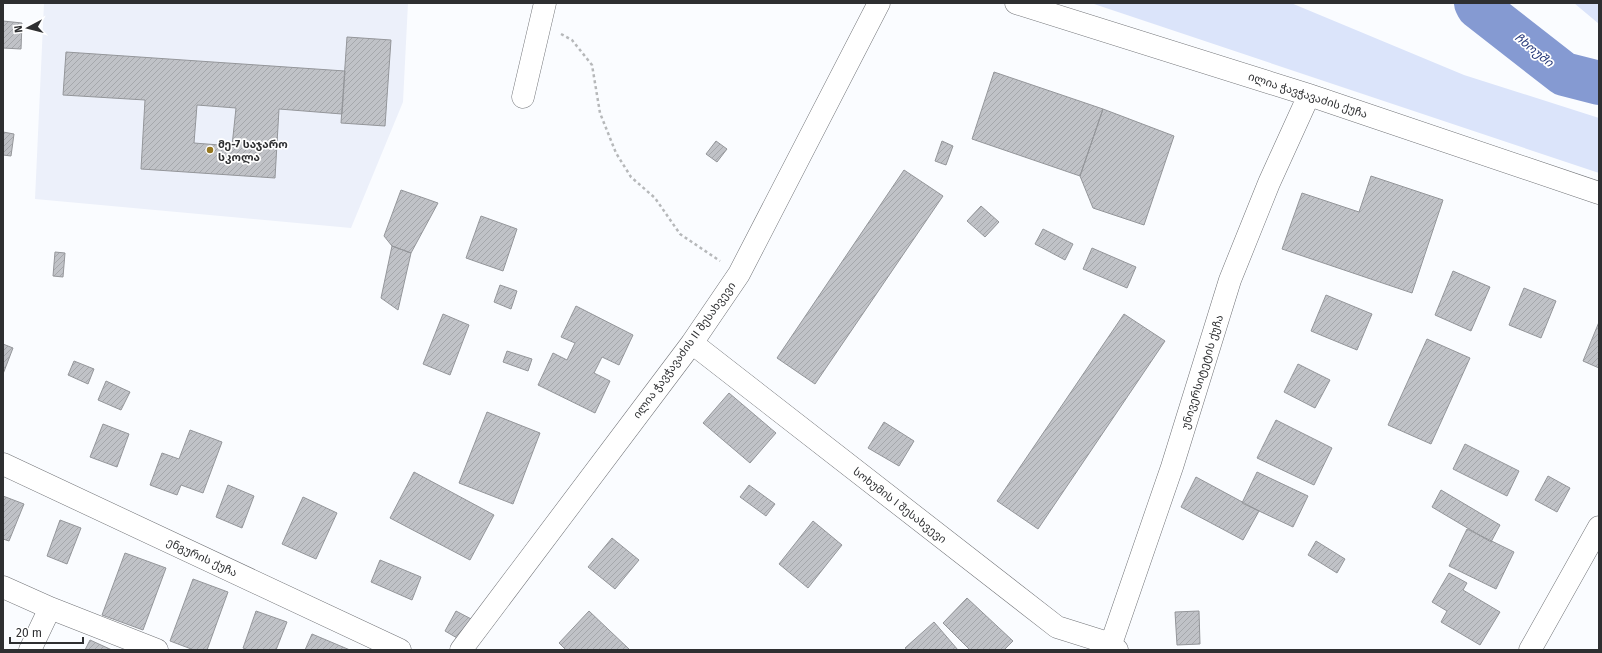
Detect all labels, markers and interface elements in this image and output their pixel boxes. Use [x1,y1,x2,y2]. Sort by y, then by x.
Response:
north arrow [8,8,48,48]
text: N [12,25,25,34]
water label: ჩხოუში [1512,30,1557,70]
street label: ილია ჭავჭავაძის ქუჩა [1247,70,1369,121]
place label: მე-7 საჯარო სკოლა [218,138,288,164]
marker: მე-7 საჯარო სკოლა [205,145,215,155]
street label: ილია ჭავჭავაძის II შესახვევი [630,279,738,421]
street label: უნივერსიტეტის ქუჩა [1179,313,1226,431]
street label: სოხუმის I შესახვევი [850,465,949,546]
street label: ენგურის ქუჩა [164,535,239,579]
scale bar [10,619,83,645]
text: 20 m [16,626,42,640]

